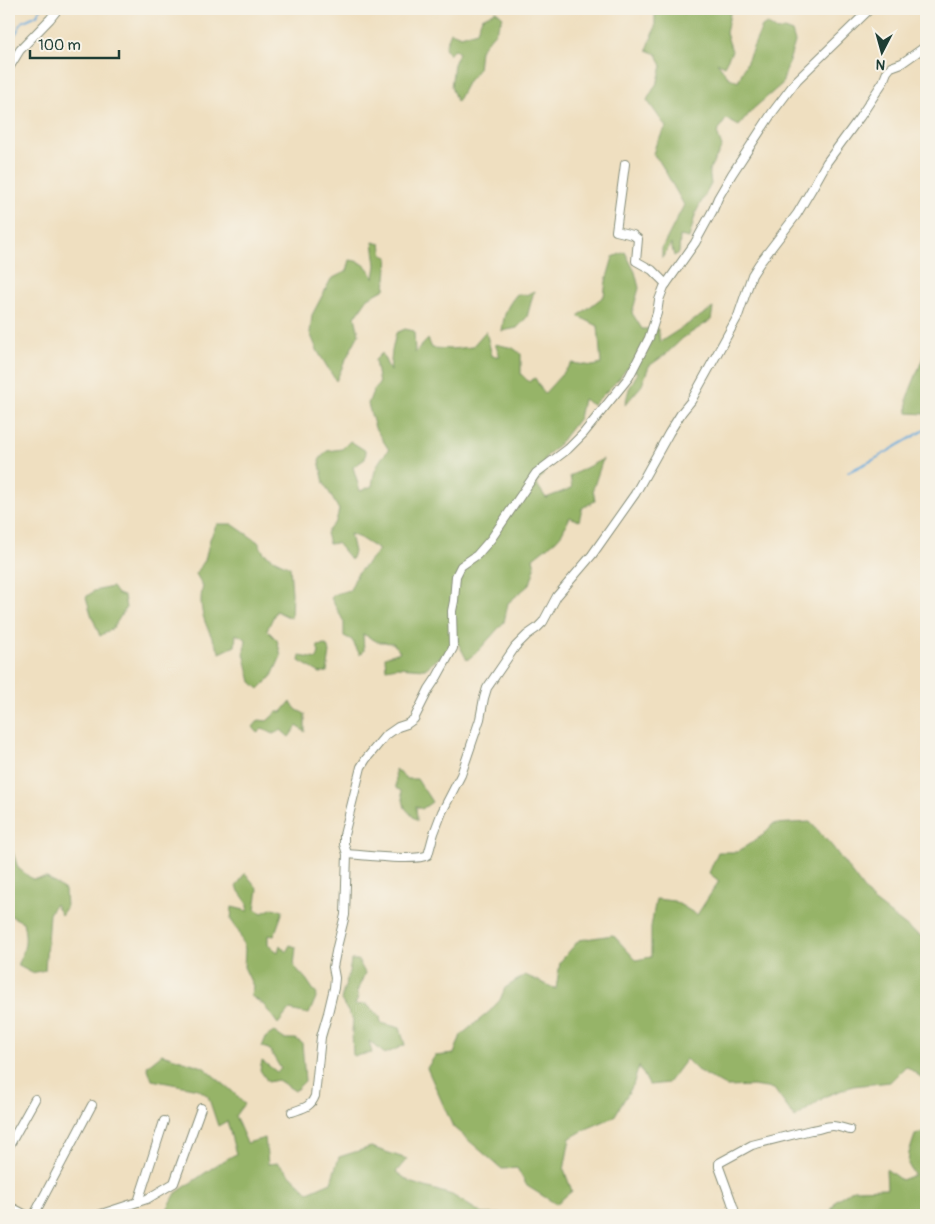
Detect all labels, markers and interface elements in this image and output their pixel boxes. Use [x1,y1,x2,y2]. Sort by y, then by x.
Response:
scale bar [30,28,119,60]
north arrow [858,28,908,78]
text: 100 m [38,36,81,55]
text: N [875,55,886,73]

